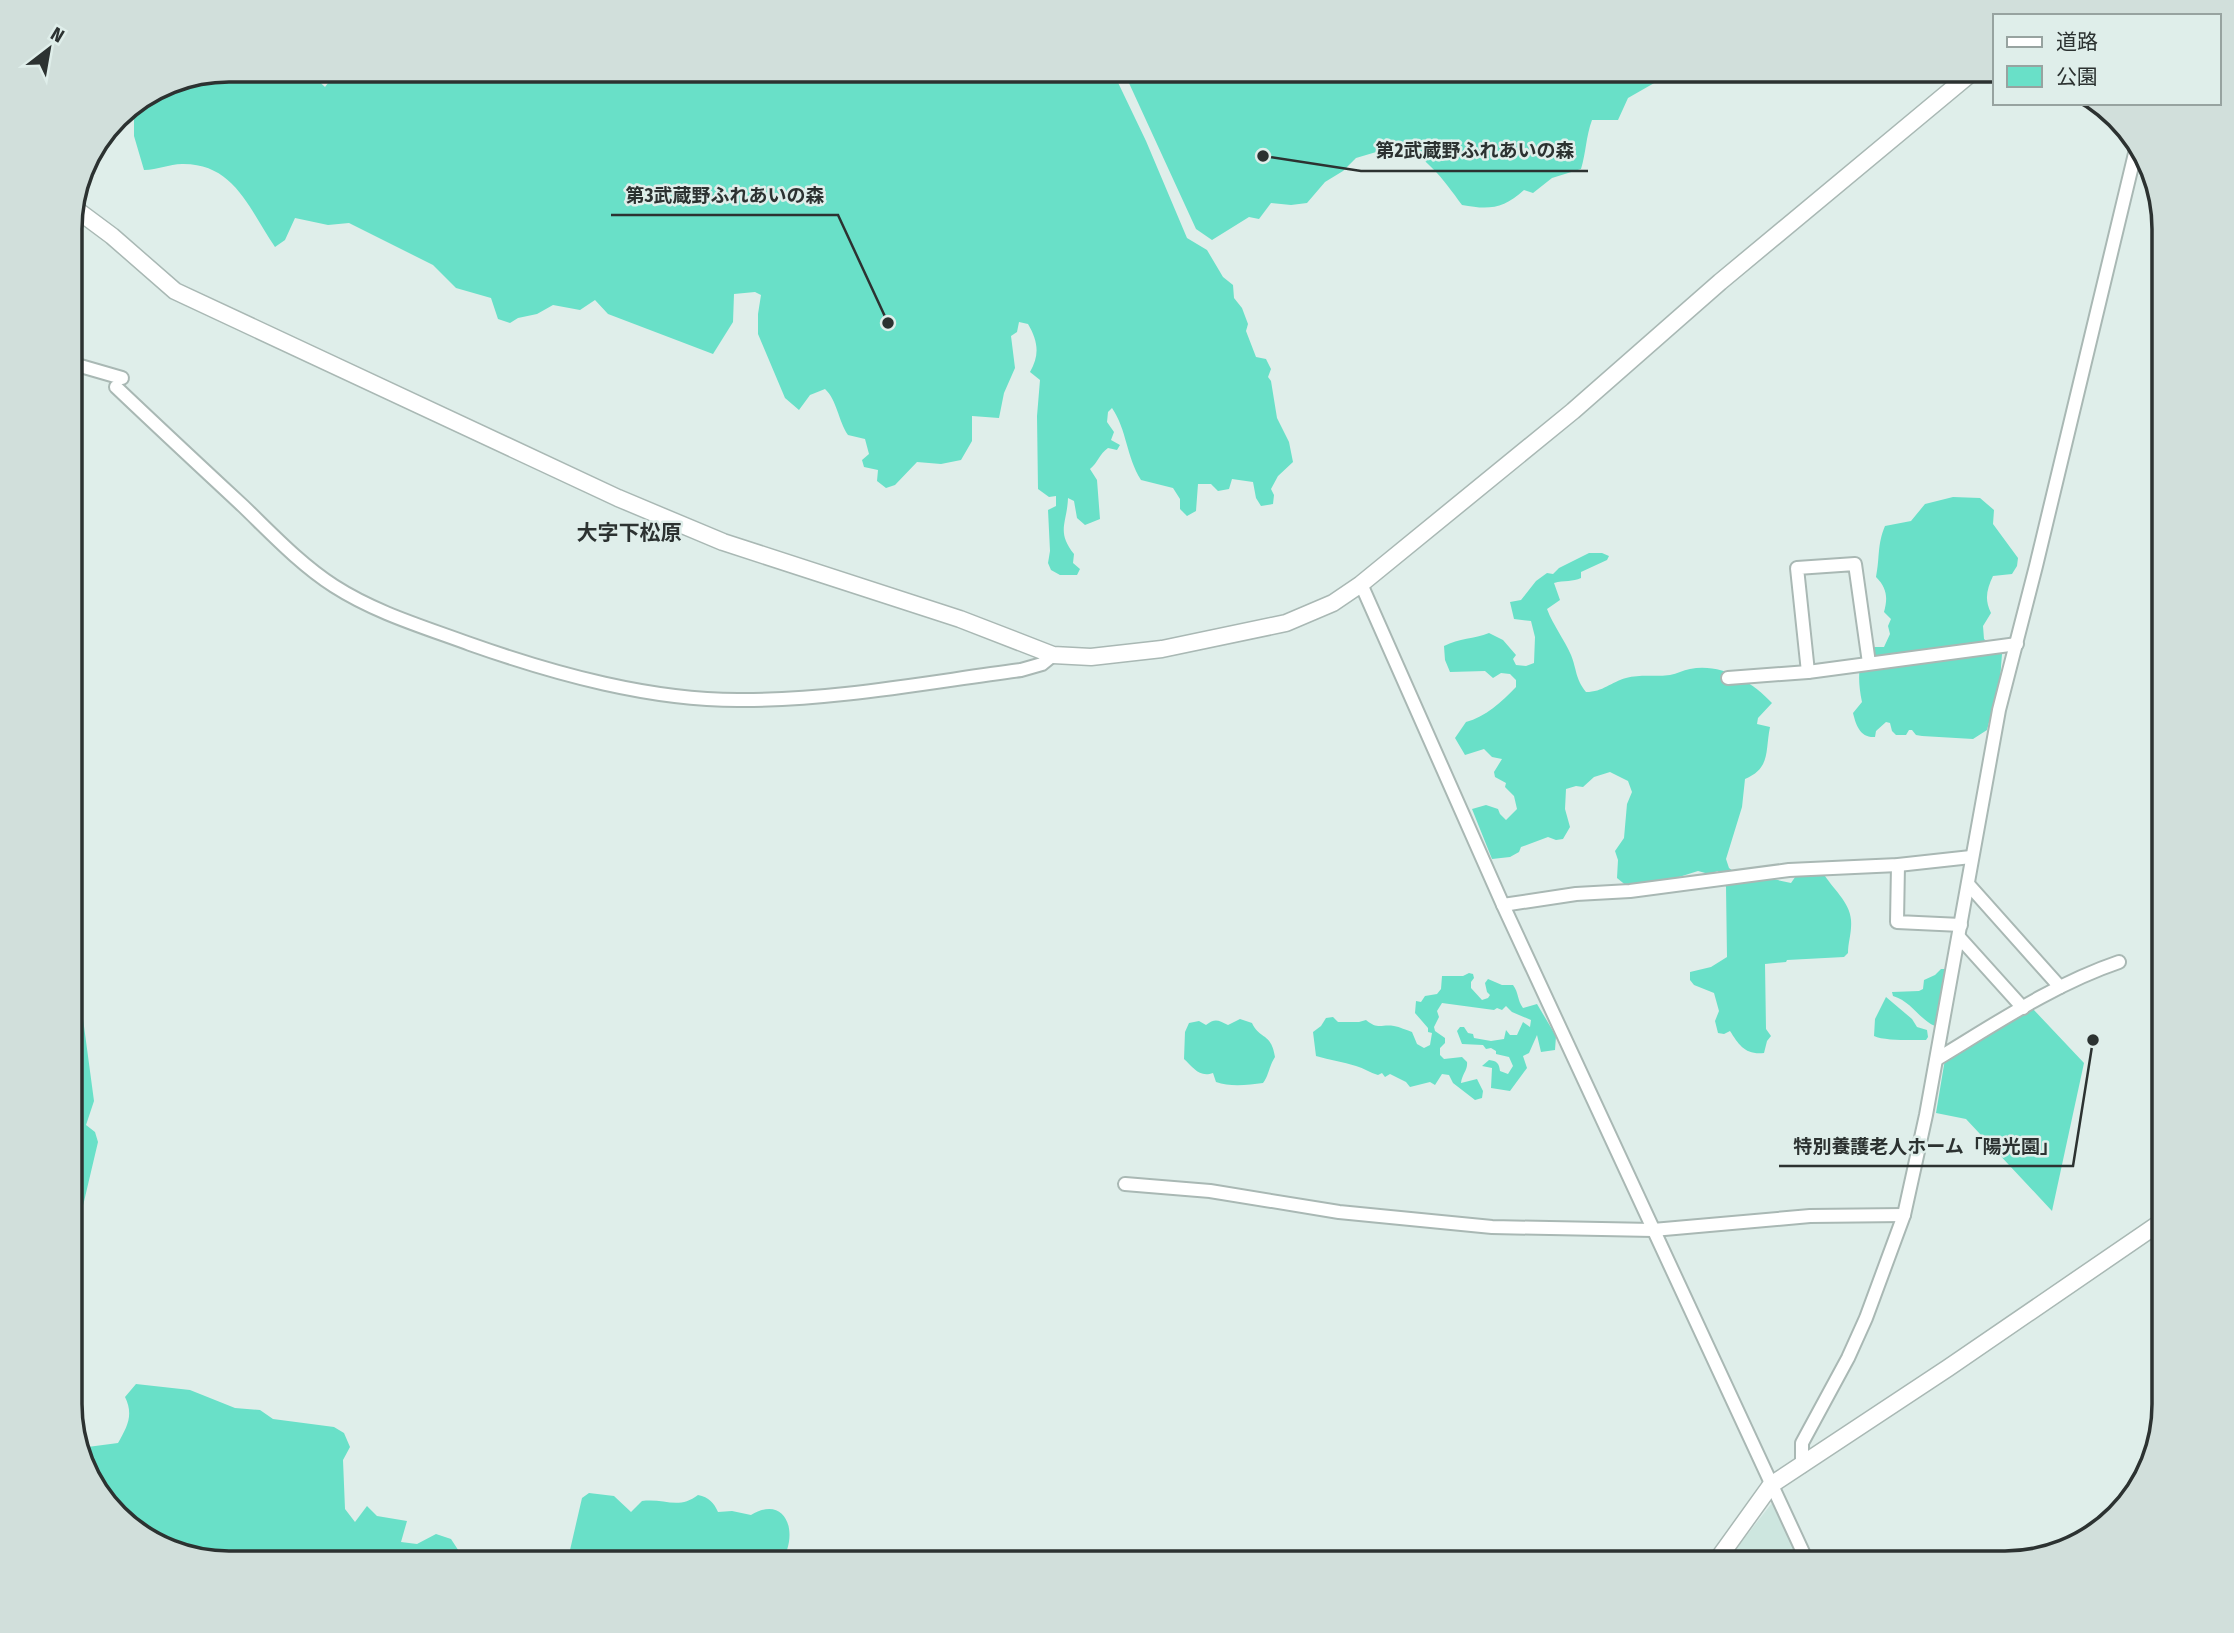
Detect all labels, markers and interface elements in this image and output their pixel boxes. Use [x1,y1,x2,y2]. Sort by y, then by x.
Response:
north arrow [14,14,84,84]
legend [1993,14,2220,105]
text: N [47,22,68,48]
text: 道路 [2056,29,2098,55]
text: 公園 [2056,64,2098,90]
callout: 第2武蔵野ふれあいの森 [1361,131,1588,171]
text: 第2武蔵野ふれあいの森 [1376,139,1574,162]
callout: 第3武蔵野ふれあいの森 [611,175,838,215]
text: 第3武蔵野ふれあいの森 [626,184,825,207]
district label: 大字下松原 [577,520,682,546]
callout: 特別養護老人ホーム「陽光園」 [1779,1126,2073,1166]
text: 特別養護老人ホーム「陽光園」 [1793,1135,2059,1158]

